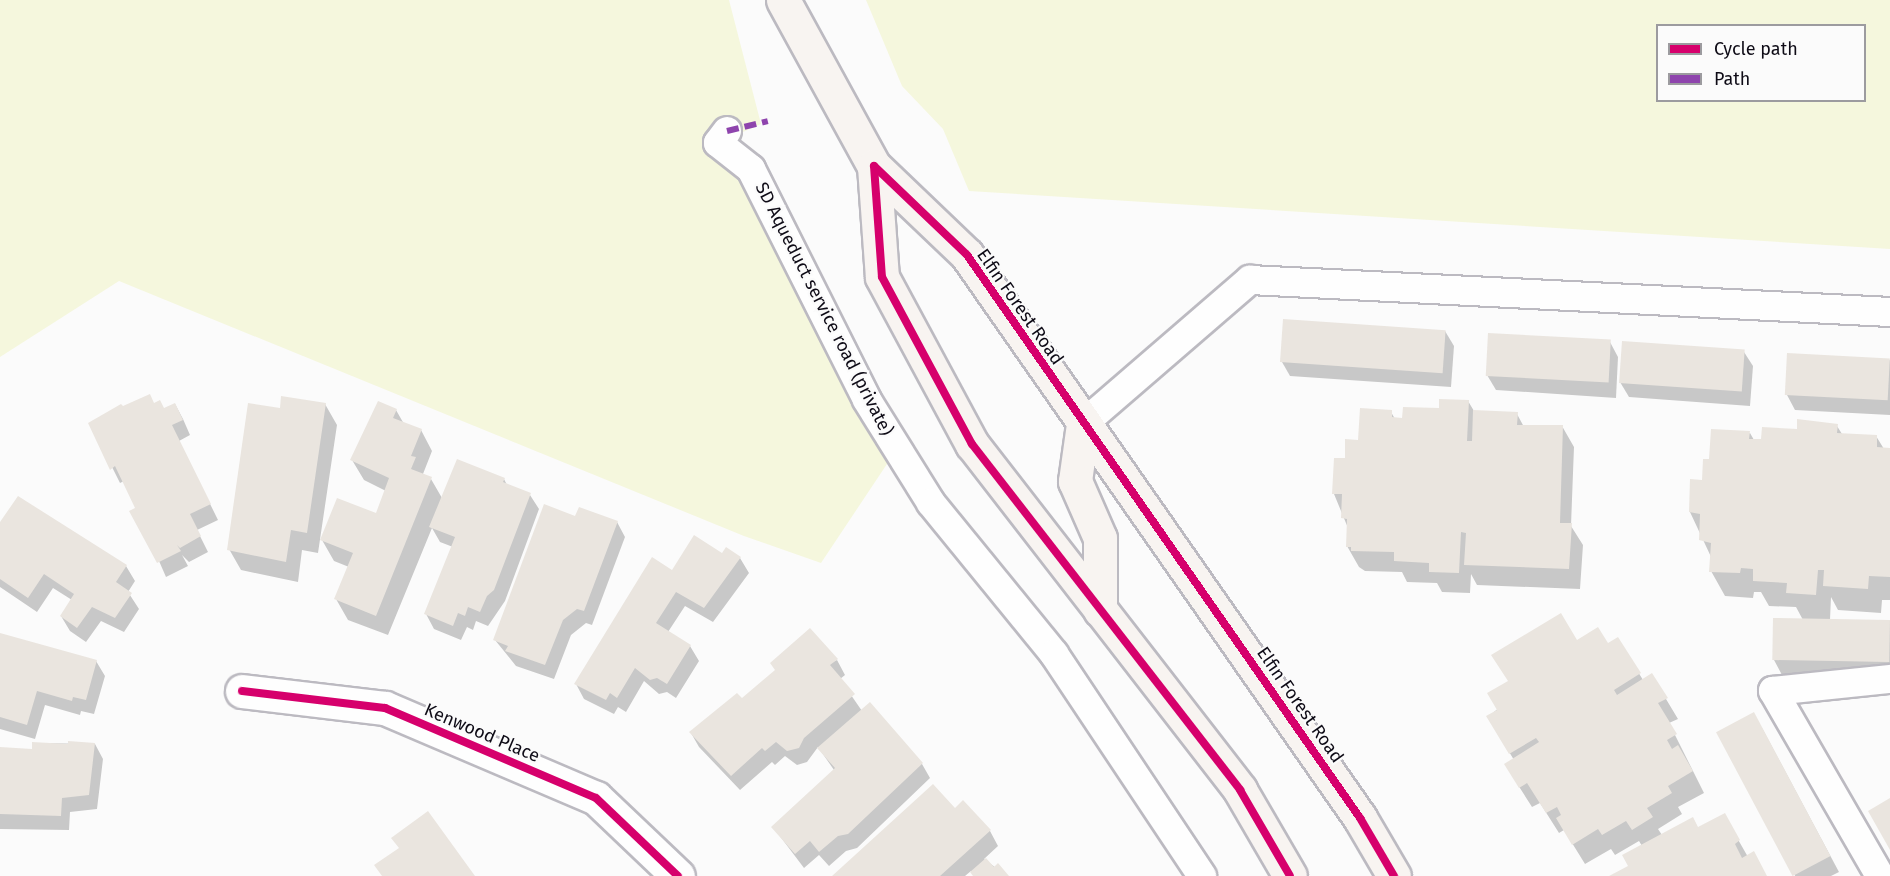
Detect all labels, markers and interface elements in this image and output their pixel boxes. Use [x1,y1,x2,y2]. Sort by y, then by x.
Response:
legend [1656,24,1866,102]
text: Cycle path [1714,38,1798,60]
text: Path [1714,68,1750,90]
street label: SD Aqueduct service road (private) [750,179,898,439]
street label: Elfin Forest Road [972,245,1068,369]
street label: Elfin Forest Road [1252,643,1348,767]
street label: Kenwood Place [421,699,543,767]

